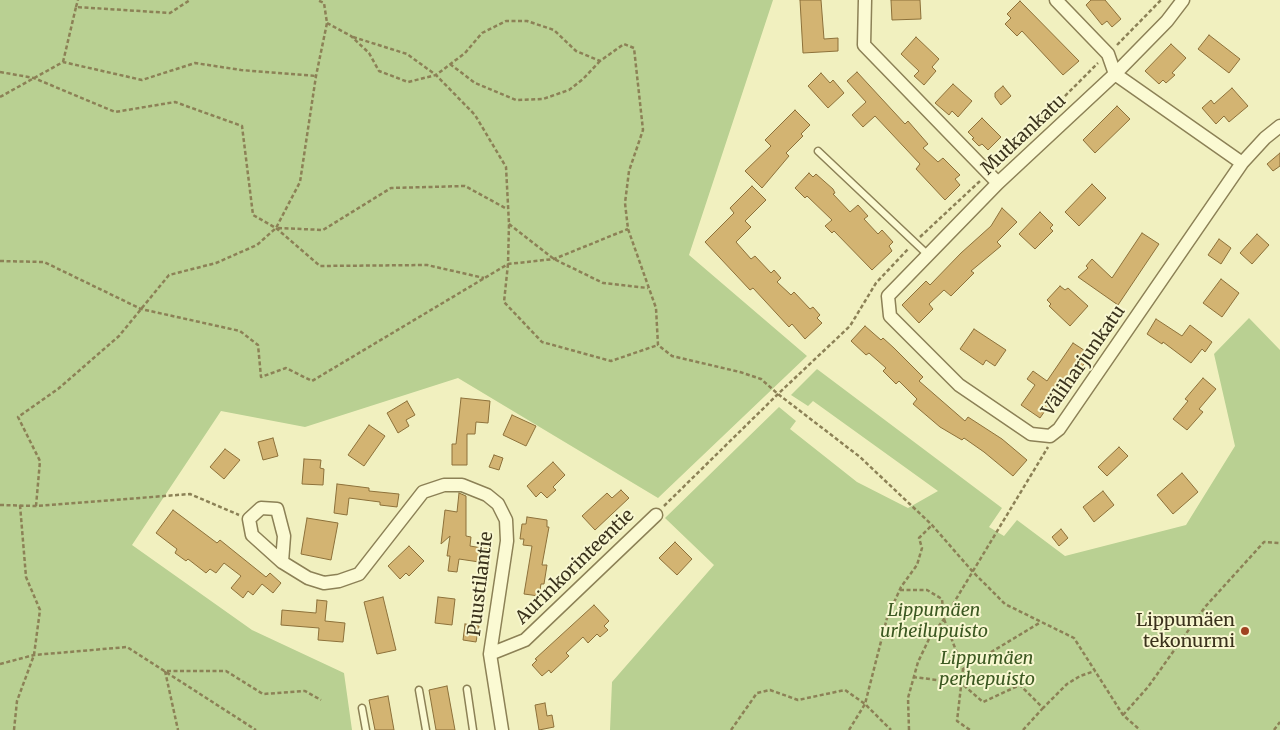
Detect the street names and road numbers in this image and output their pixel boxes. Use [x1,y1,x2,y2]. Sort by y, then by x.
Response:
street label: Mutkankatu [977,90,1071,180]
street label: Väliharjunkatu [1038,301,1130,421]
street label: Aurinkorinteentie [511,505,639,629]
street label: Puustilantie [464,531,498,637]

